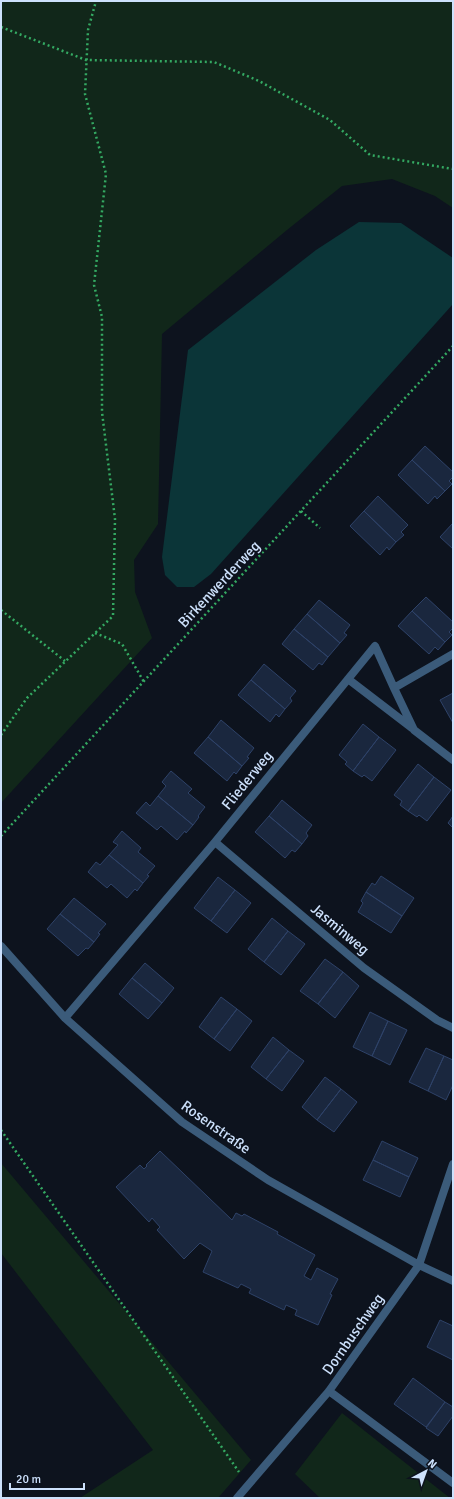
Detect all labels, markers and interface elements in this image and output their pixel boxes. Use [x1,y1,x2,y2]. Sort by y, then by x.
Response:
street label: Birkenwerderweg [174,537,264,631]
street label: Fliederweg [218,747,276,813]
street label: Jasminweg [307,899,373,959]
street label: Rosenstraße [178,1097,254,1157]
street label: Dornbuschweg [318,1290,388,1378]
north arrow [406,1451,446,1491]
text: N [425,1456,439,1471]
scale bar [10,1465,84,1491]
text: 20 m [16,1472,41,1487]

